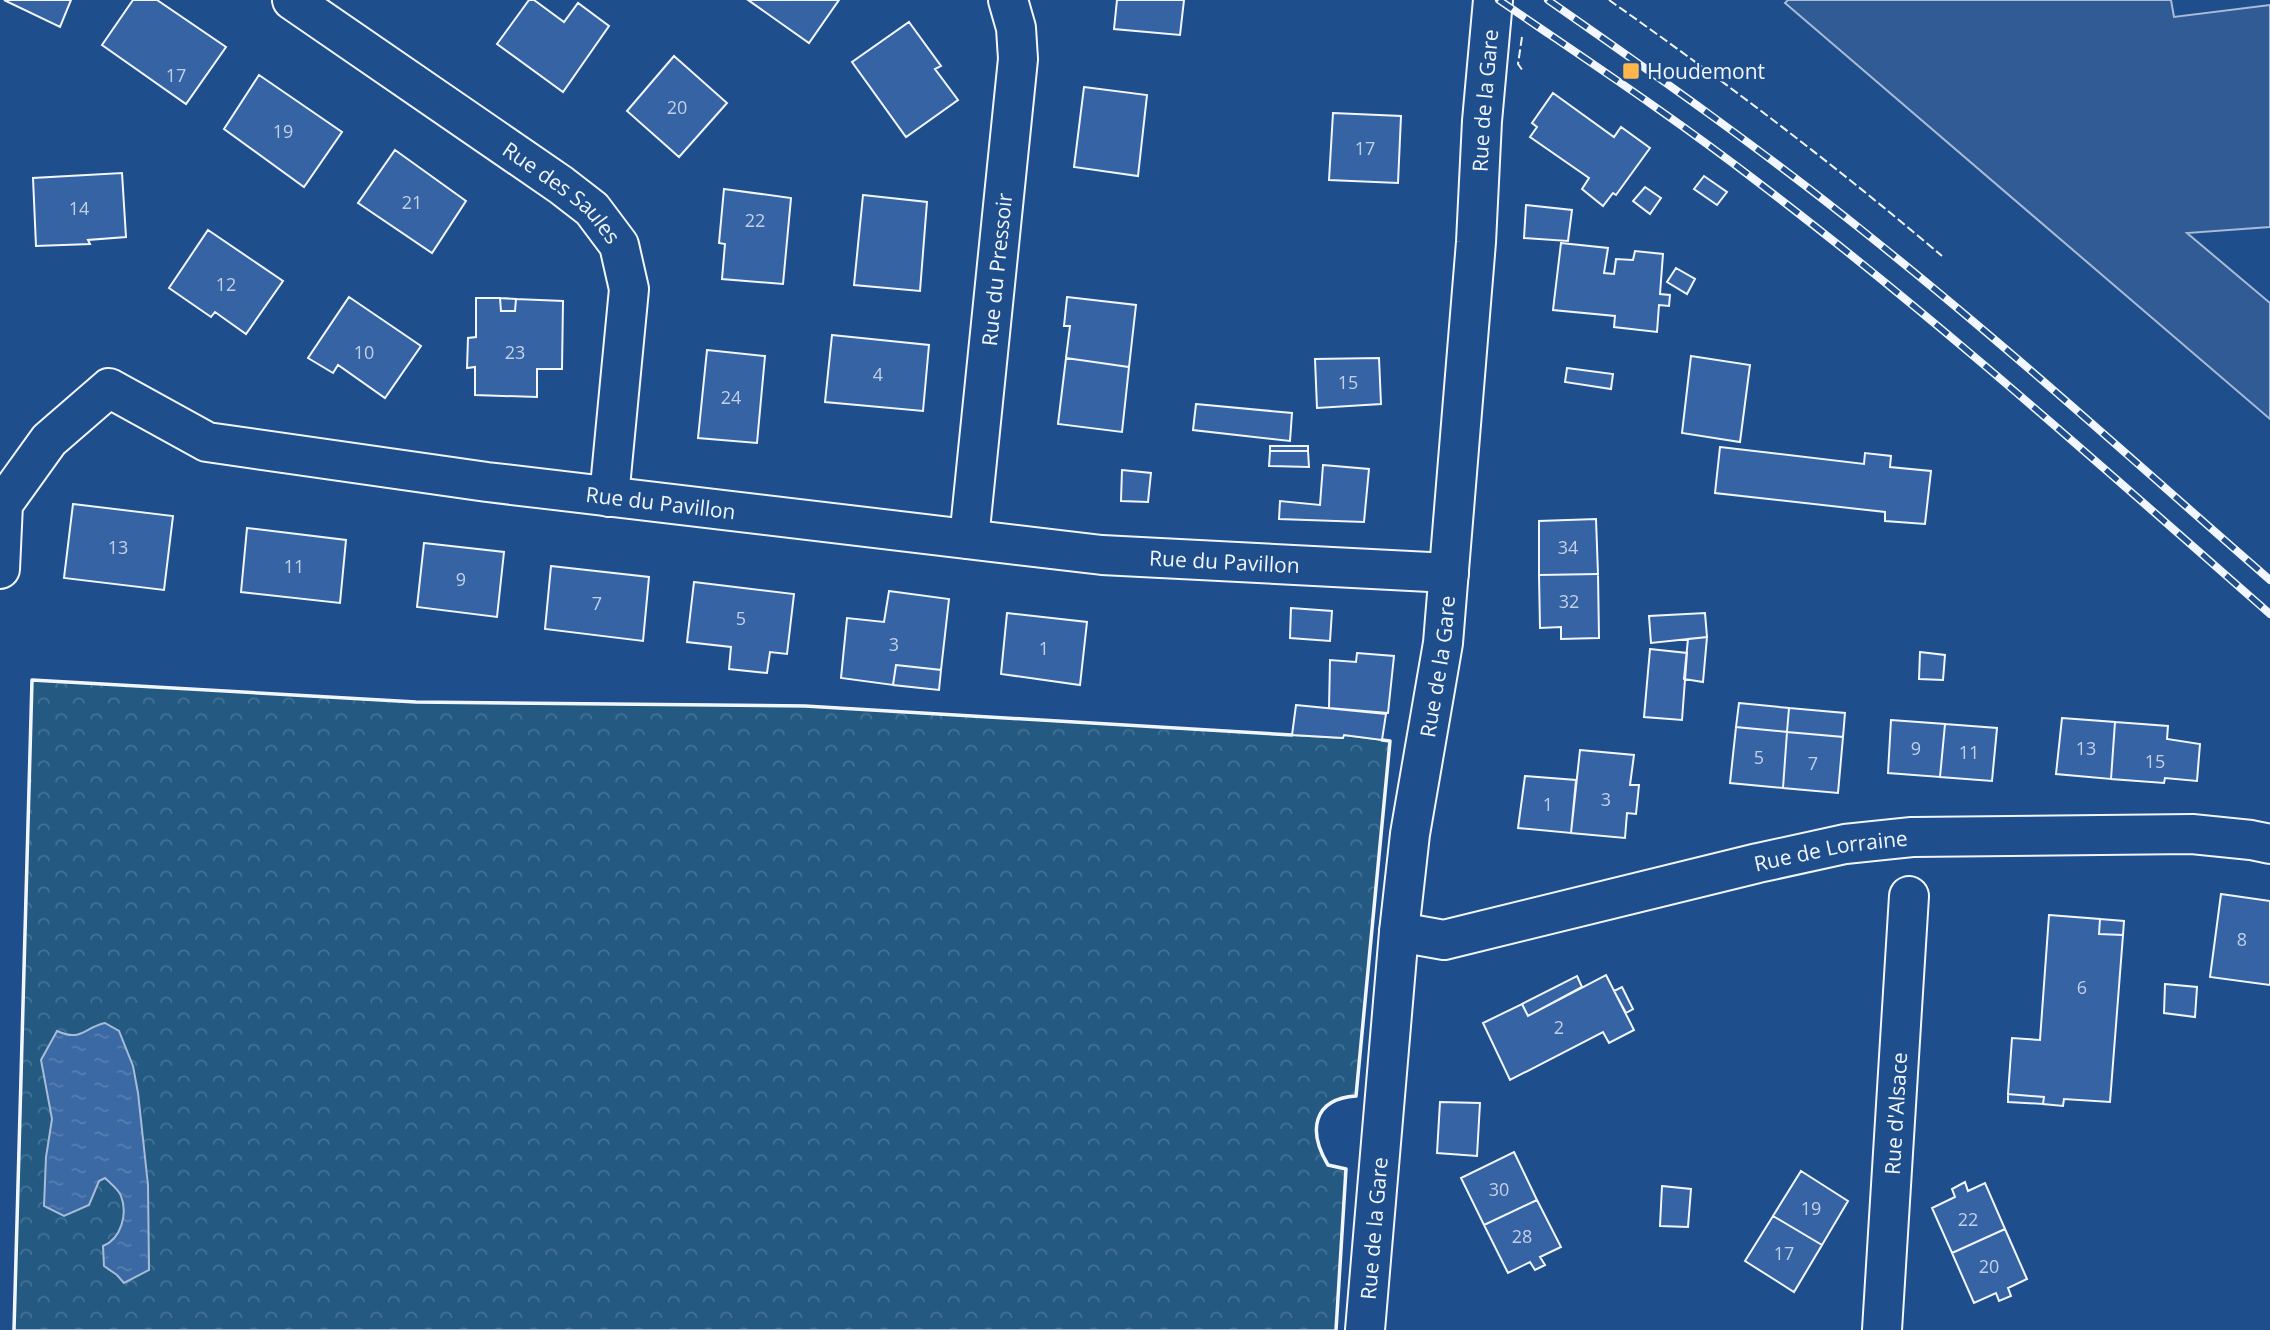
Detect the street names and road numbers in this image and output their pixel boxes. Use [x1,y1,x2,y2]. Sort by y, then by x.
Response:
street label: Rue de la Gare [1465,28,1504,173]
street label: Rue des Saules [497,135,627,249]
street label: Rue du Pressoir [975,191,1018,347]
street label: Rue du Pavillon [584,480,737,525]
street label: Rue du Pavillon [1149,543,1300,579]
street label: Rue de la Gare [1413,594,1461,739]
street label: Rue de Lorraine [1751,824,1909,878]
street label: Rue d'Alsace [1878,1051,1913,1176]
street label: Rue de la Gare [1354,1156,1394,1301]

